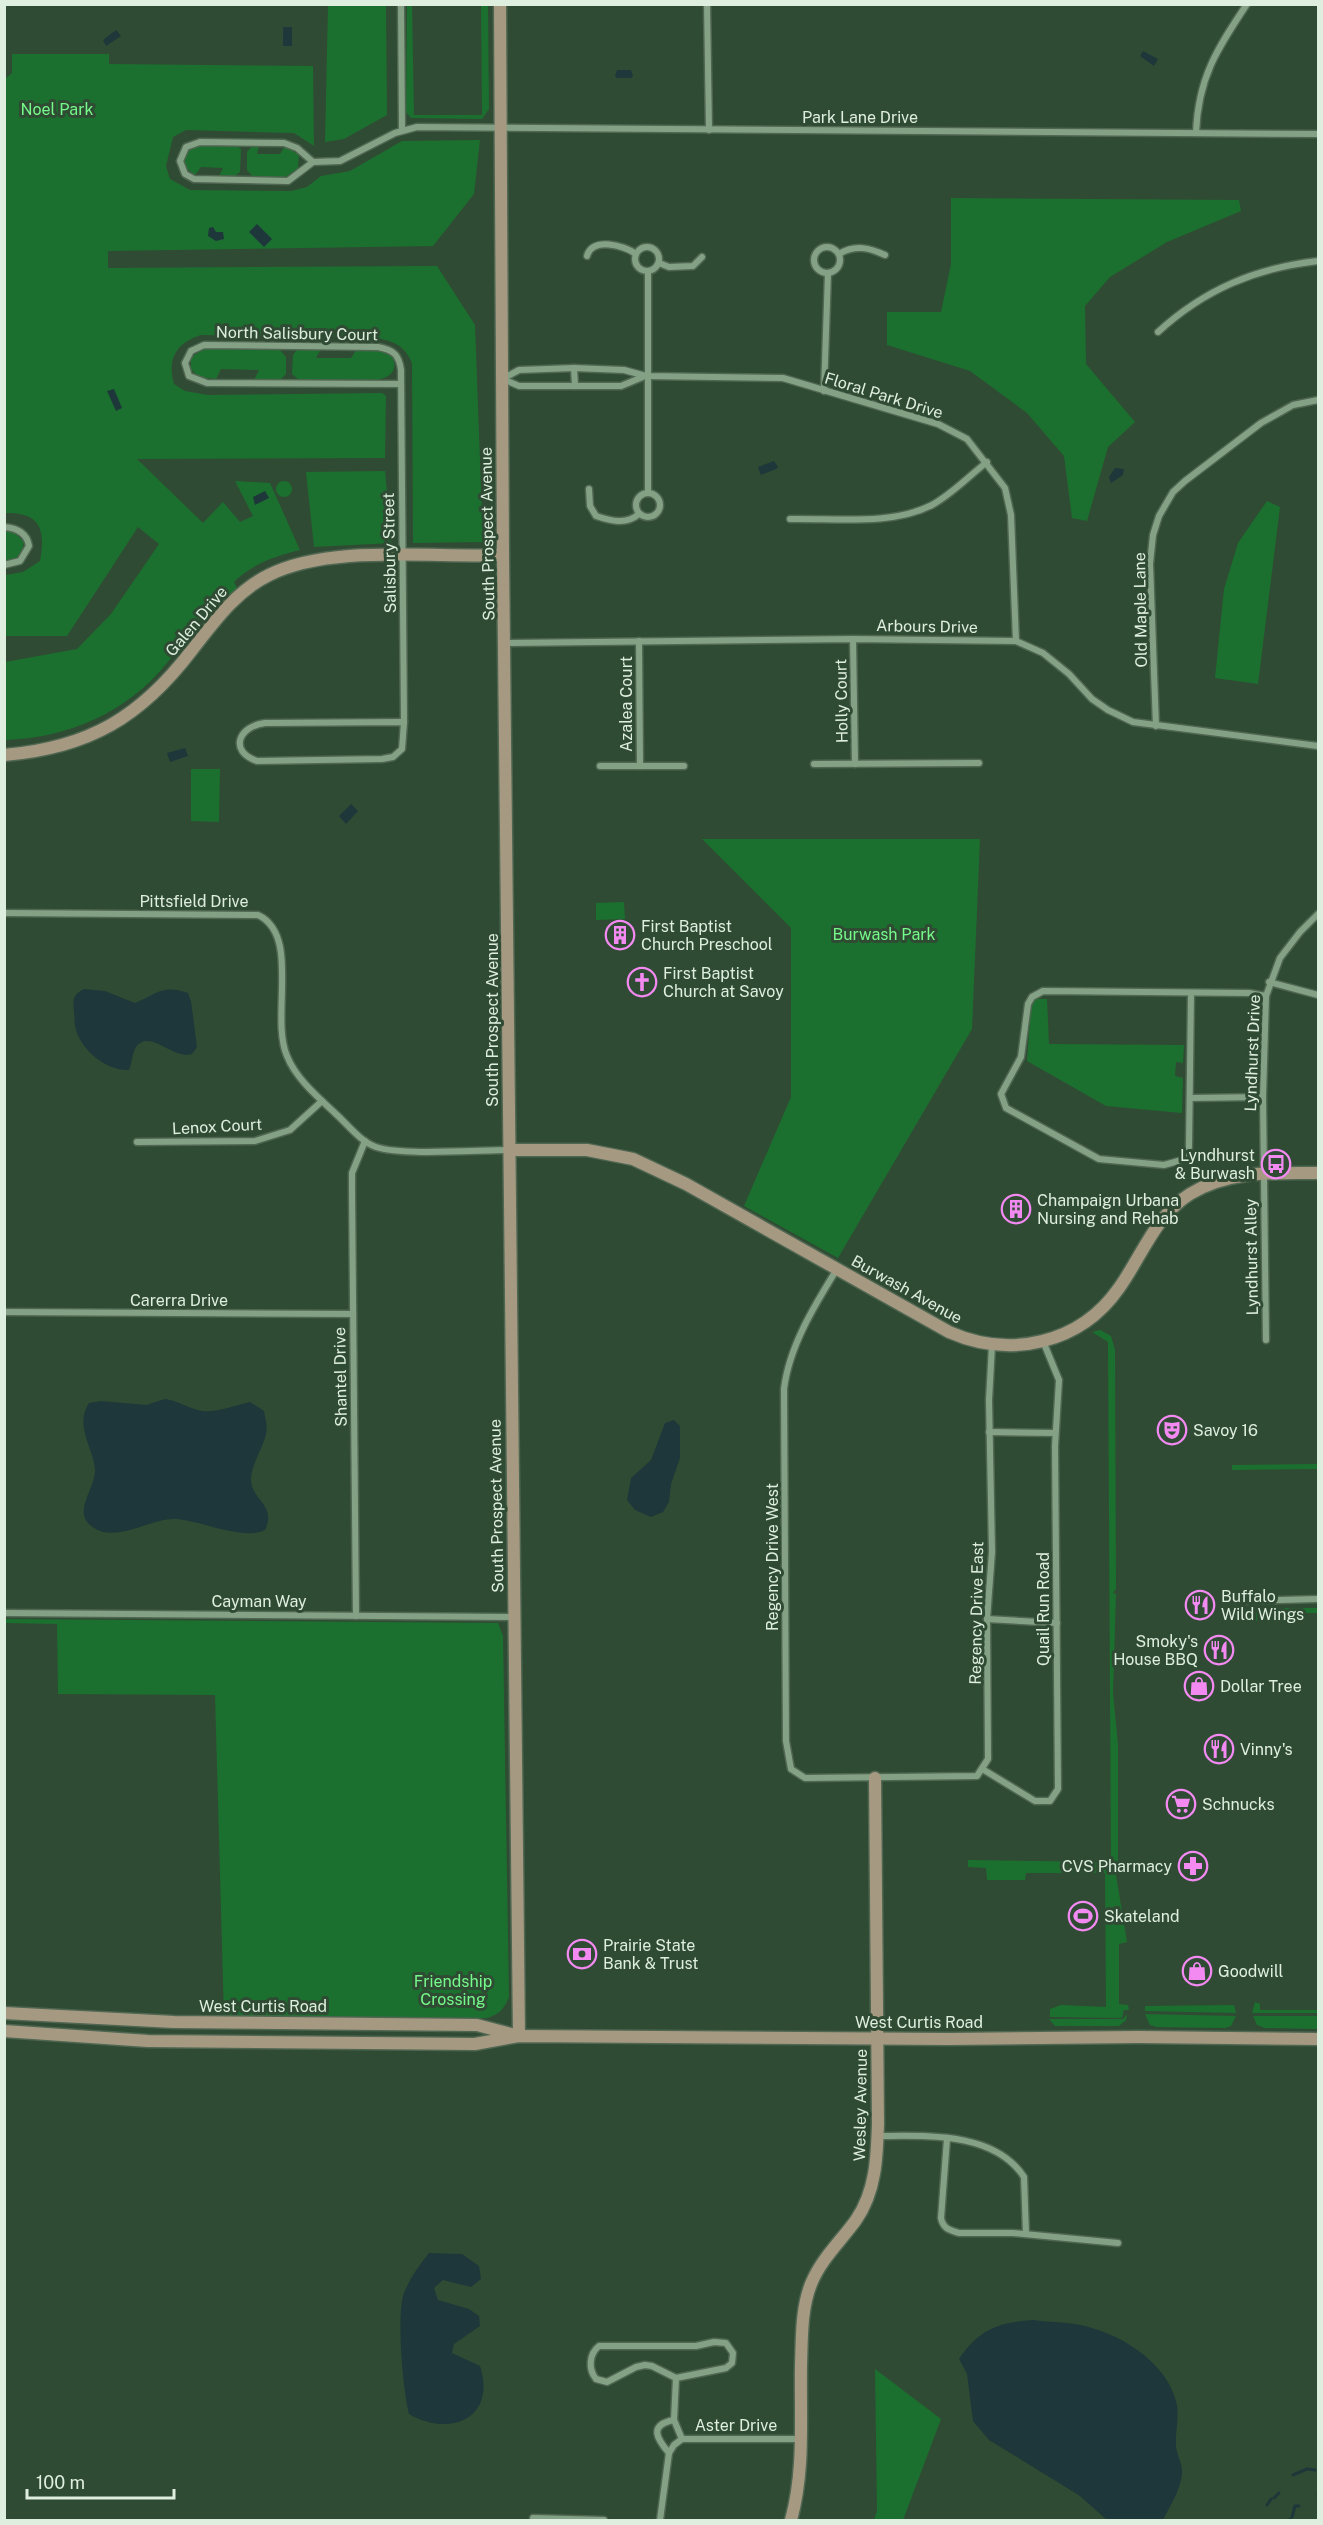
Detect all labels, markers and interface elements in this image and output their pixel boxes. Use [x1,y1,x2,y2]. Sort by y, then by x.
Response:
park label: Noel Park [21,100,93,119]
street label: Park Lane Drive [802,108,918,127]
street label: North Salisbury Court [216,323,378,344]
street label: Floral Park Drive [822,368,945,423]
street label: South Prospect Avenue [476,447,499,621]
street label: Salisbury Street [379,492,400,614]
street label: Old Maple Lane [1130,552,1151,668]
street label: Galen Drive [162,582,231,660]
street label: Arbours Drive [876,616,978,637]
street label: Azalea Court [617,656,636,752]
street label: Holly Court [831,659,852,743]
street label: Pittsfield Drive [139,892,249,911]
place label: First Baptist Church Preschool [641,917,773,954]
building icon: First Baptist Church Preschool [604,919,636,951]
park label: Burwash Park [833,925,935,944]
street label: South Prospect Avenue [483,933,502,1107]
place label: First Baptist Church at Savoy [663,964,784,1001]
church icon: First Baptist Church at Savoy [626,966,658,998]
street label: Lyndhurst Drive [1241,994,1264,1112]
street label: Lenox Court [171,1115,263,1138]
place label: Lyndhurst & Burwash [1175,1146,1255,1183]
bus stop icon: Lyndhurst & Burwash [1260,1148,1292,1180]
place label: Champaign Urbana Nursing and Rehab [1037,1191,1179,1228]
building icon: Champaign Urbana Nursing and Rehab [1000,1193,1032,1225]
street label: Lyndhurst Alley [1241,1198,1262,1316]
street label: Burwash Avenue [848,1251,966,1328]
street label: Carerra Drive [130,1291,228,1310]
street label: Shantel Drive [330,1327,351,1427]
theatre icon: Savoy 16 [1156,1414,1188,1446]
street label: South Prospect Avenue [485,1419,508,1593]
place label: Savoy 16 [1193,1421,1258,1440]
street label: Regency Drive West [763,1483,782,1631]
street label: Regency Drive East [966,1541,987,1685]
street label: Quail Run Road [1034,1552,1053,1666]
place label: Buffalo Wild Wings [1221,1587,1304,1624]
restaurant icon: Buffalo Wild Wings [1184,1589,1216,1621]
street label: Cayman Way [211,1592,307,1611]
place label: Smoky's House BBQ [1113,1632,1198,1669]
restaurant icon: Smoky's House BBQ [1203,1634,1235,1666]
shop icon: Dollar Tree [1183,1670,1215,1702]
place label: Dollar Tree [1220,1677,1302,1696]
restaurant icon: Vinny's [1203,1733,1235,1765]
place label: Vinny's [1240,1740,1293,1759]
supermarket icon: Schnucks [1165,1788,1197,1820]
place label: Schnucks [1202,1795,1275,1814]
pharmacy icon: CVS Pharmacy [1177,1850,1209,1882]
place label: CVS Pharmacy [1062,1857,1172,1876]
sports icon: Skateland [1067,1900,1099,1932]
place label: Skateland [1104,1907,1179,1926]
place label: Prairie State Bank & Trust [603,1936,699,1973]
bank icon: Prairie State Bank & Trust [566,1938,598,1970]
shop icon: Goodwill [1181,1955,1213,1987]
place label: Goodwill [1218,1962,1284,1981]
park label: Friendship Crossing [414,1972,492,2009]
street label: West Curtis Road [199,1997,327,2016]
street label: West Curtis Road [855,2013,983,2032]
street label: Wesley Avenue [850,2049,871,2161]
street label: Aster Drive [695,2416,777,2435]
scale bar [27,2462,174,2500]
text: 100 m [36,2472,85,2493]

